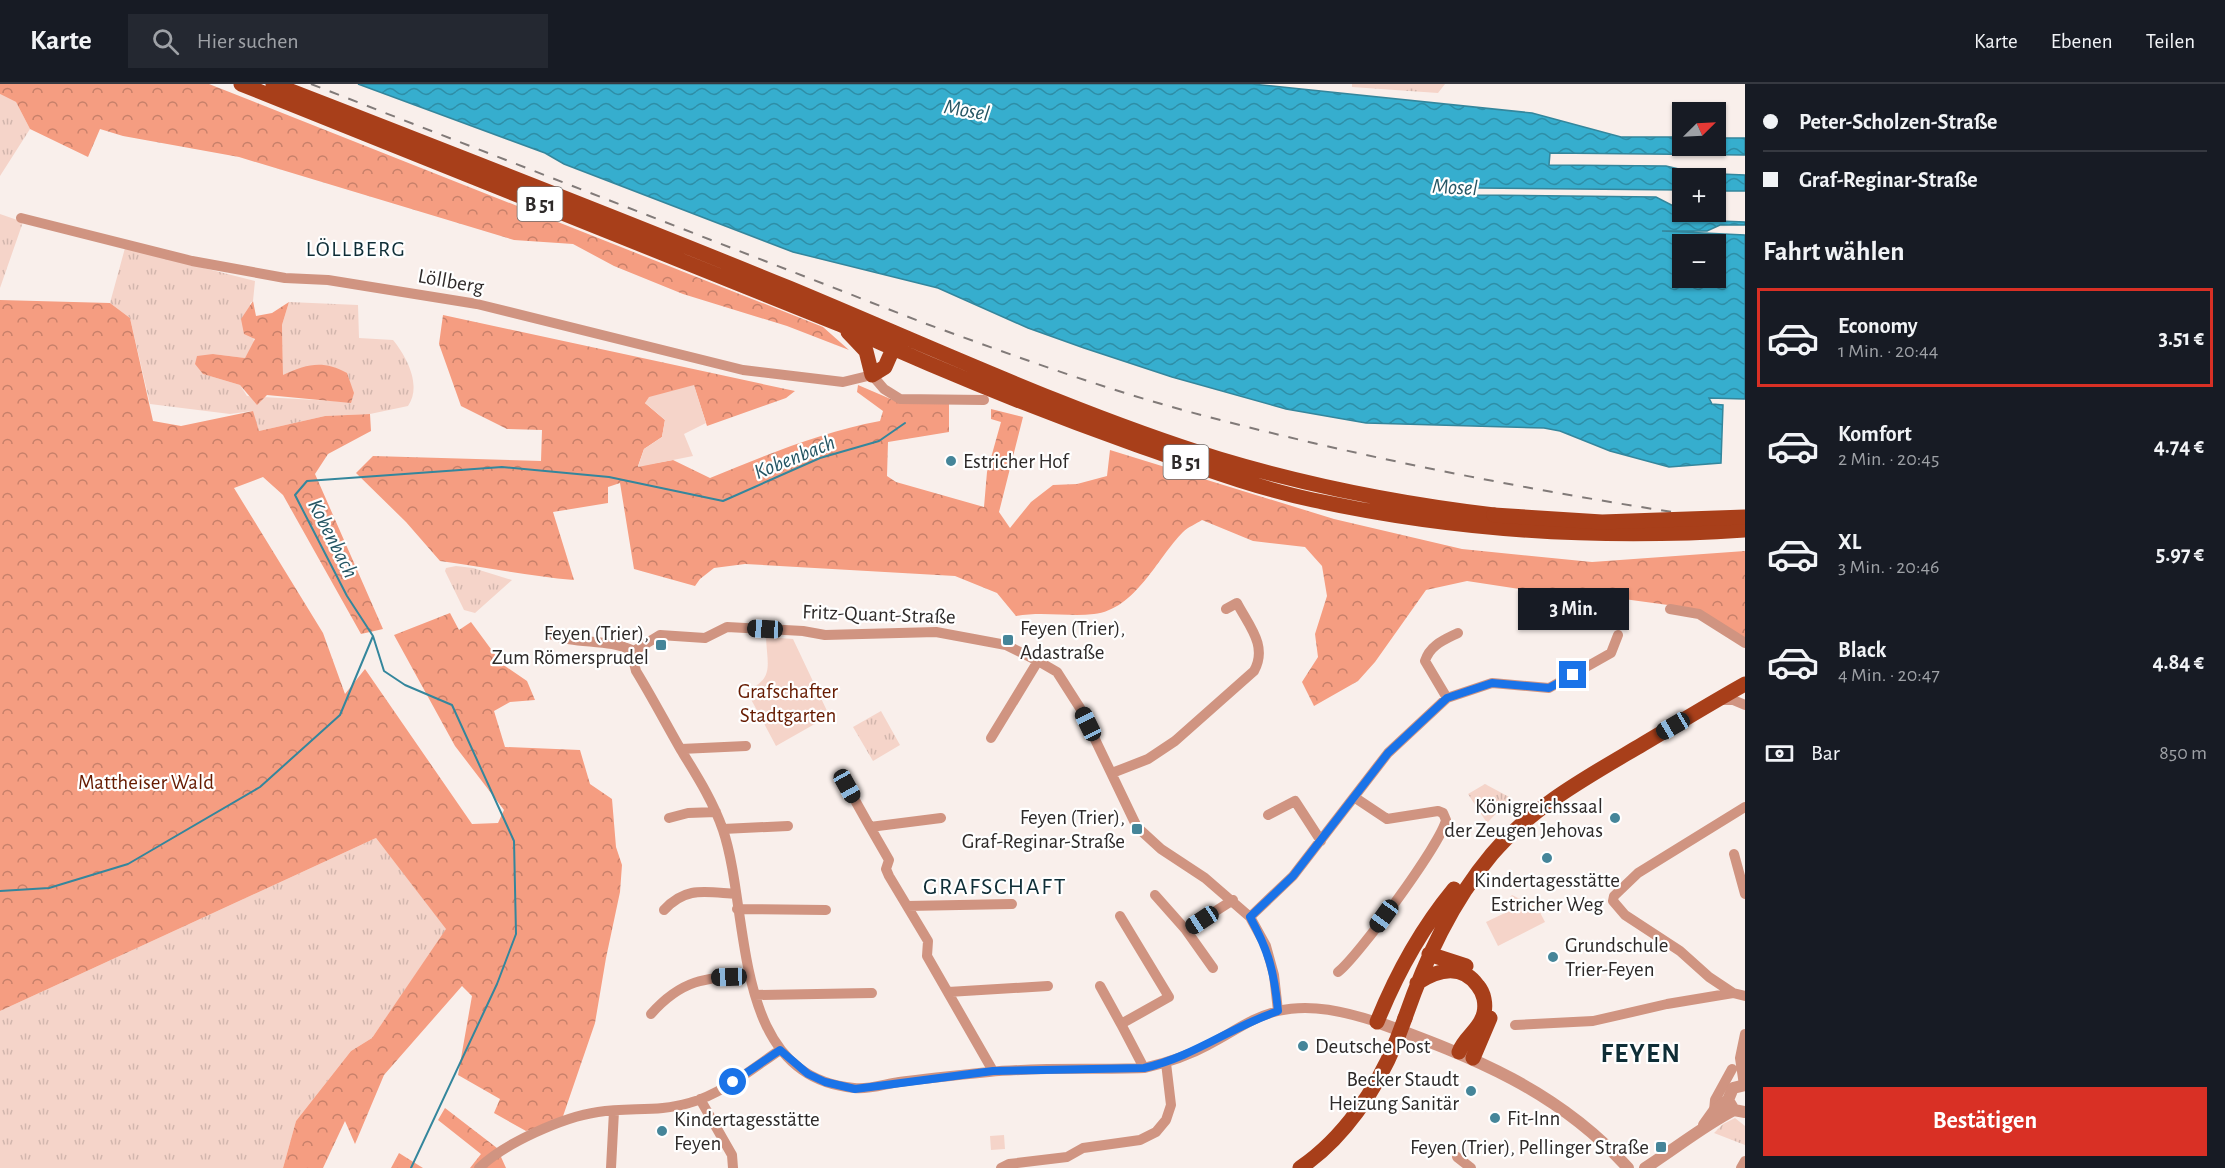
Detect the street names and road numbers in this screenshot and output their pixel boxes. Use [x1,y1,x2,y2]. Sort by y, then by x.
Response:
road number: B 51 [518,187,562,221]
street label: Löllberg [416,265,486,298]
road number: B 51 [1164,445,1208,479]
street label: Fritz-Quant-Straße [802,601,956,628]

